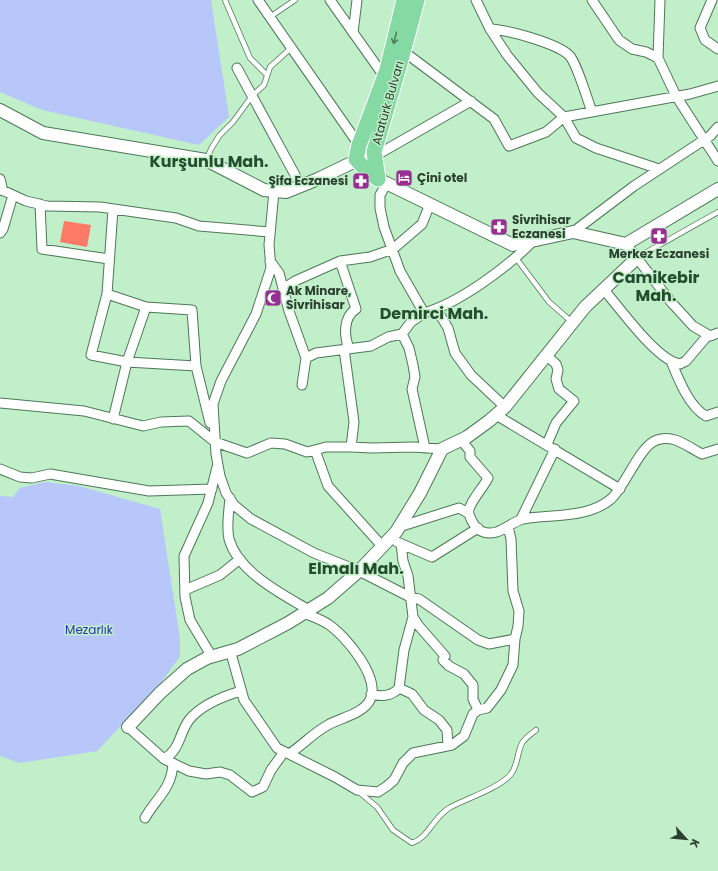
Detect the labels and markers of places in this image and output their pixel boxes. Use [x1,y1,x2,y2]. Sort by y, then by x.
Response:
hotel icon: Çini otel [394,168,414,188]
place label: Çini otel [417,169,467,186]
pharmacy icon: Şifa Eczanesi [351,171,371,191]
place label: Şifa Eczanesi [268,172,348,189]
place label: Sivrihisar Eczanesi [512,211,571,242]
pharmacy icon: Sivrihisar Eczanesi [489,217,509,237]
pharmacy icon: Merkez Eczanesi [649,226,669,246]
place label: Merkez Eczanesi [609,245,709,262]
place label: Ak Minare, Sivrihisar [286,282,352,313]
mosque icon: Ak Minare, Sivrihisar [263,288,283,308]

